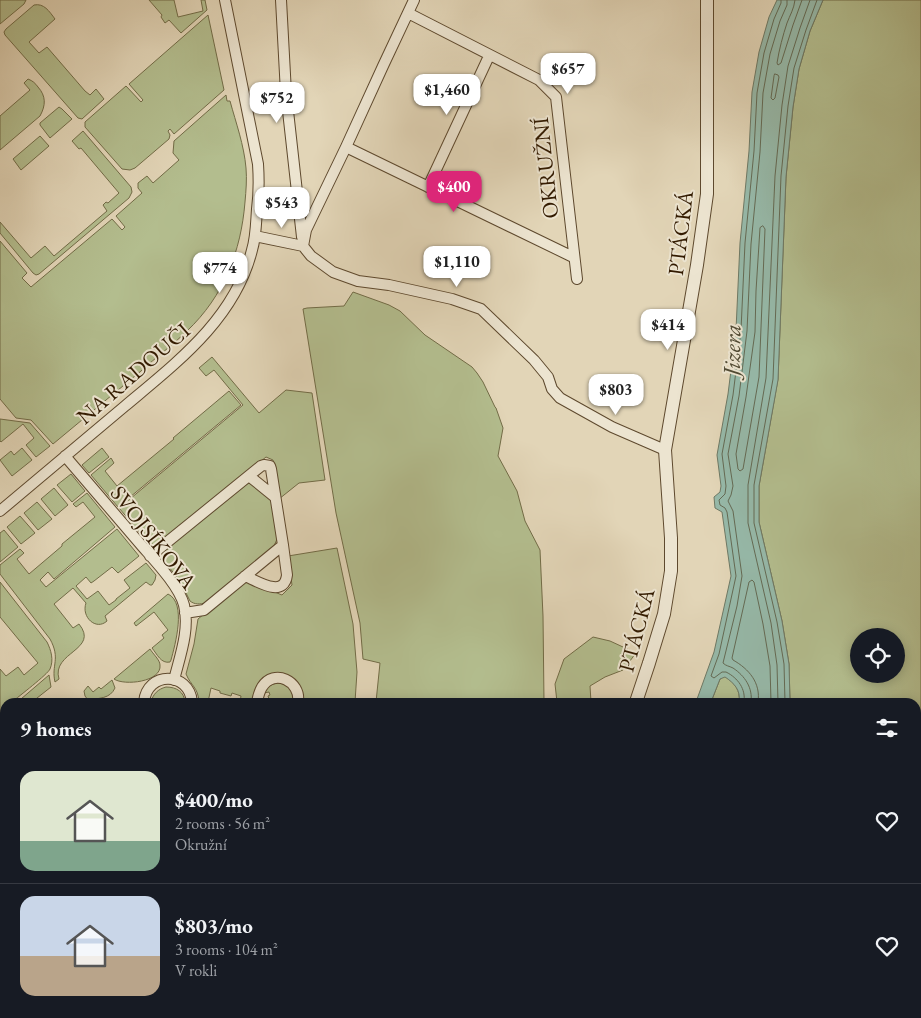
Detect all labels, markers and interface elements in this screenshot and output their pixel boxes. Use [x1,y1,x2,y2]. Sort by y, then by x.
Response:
pin: $657 [538,52,598,95]
text: $657 [552,58,584,79]
pin: $1,460 [406,74,488,116]
text: $1,460 [424,79,470,100]
pin: $752 [247,82,307,124]
text: $752 [261,87,293,108]
street label: OKRUŽNÍ [526,115,565,220]
pin: $400 [424,170,484,213]
text: $400 [438,176,470,197]
pin: $543 [252,186,312,229]
street label: PTÁCKÁ [661,188,700,277]
text: $543 [266,192,298,213]
pin: $1,110 [416,246,498,288]
text: $1,110 [434,251,480,272]
pin: $774 [190,252,250,294]
text: $774 [204,257,236,278]
pin: $414 [638,308,698,351]
text: $414 [652,314,684,335]
street label: NA RADOUČI [70,316,197,431]
water label: Jizera [715,324,747,381]
pin: $803 [586,374,646,416]
text: $803 [600,379,632,400]
street label: SVOJSÍKOVA [104,479,204,596]
street label: PTÁCKÁ [611,584,662,675]
map controls [850,628,905,683]
button: locate [850,628,905,683]
icon: filters [873,714,901,742]
text: 9 homes [20,715,92,742]
text: $400/mo [175,786,253,813]
icon: home [60,791,120,851]
icon: heart [873,807,901,835]
text: 2 rooms · 56 m² [175,813,270,834]
text: Okružní [175,834,227,855]
text: $803/mo [175,912,253,939]
icon: home [60,916,120,976]
icon: heart [873,932,901,960]
text: 3 rooms · 104 m² [175,939,278,960]
text: V rokli [175,960,217,981]

